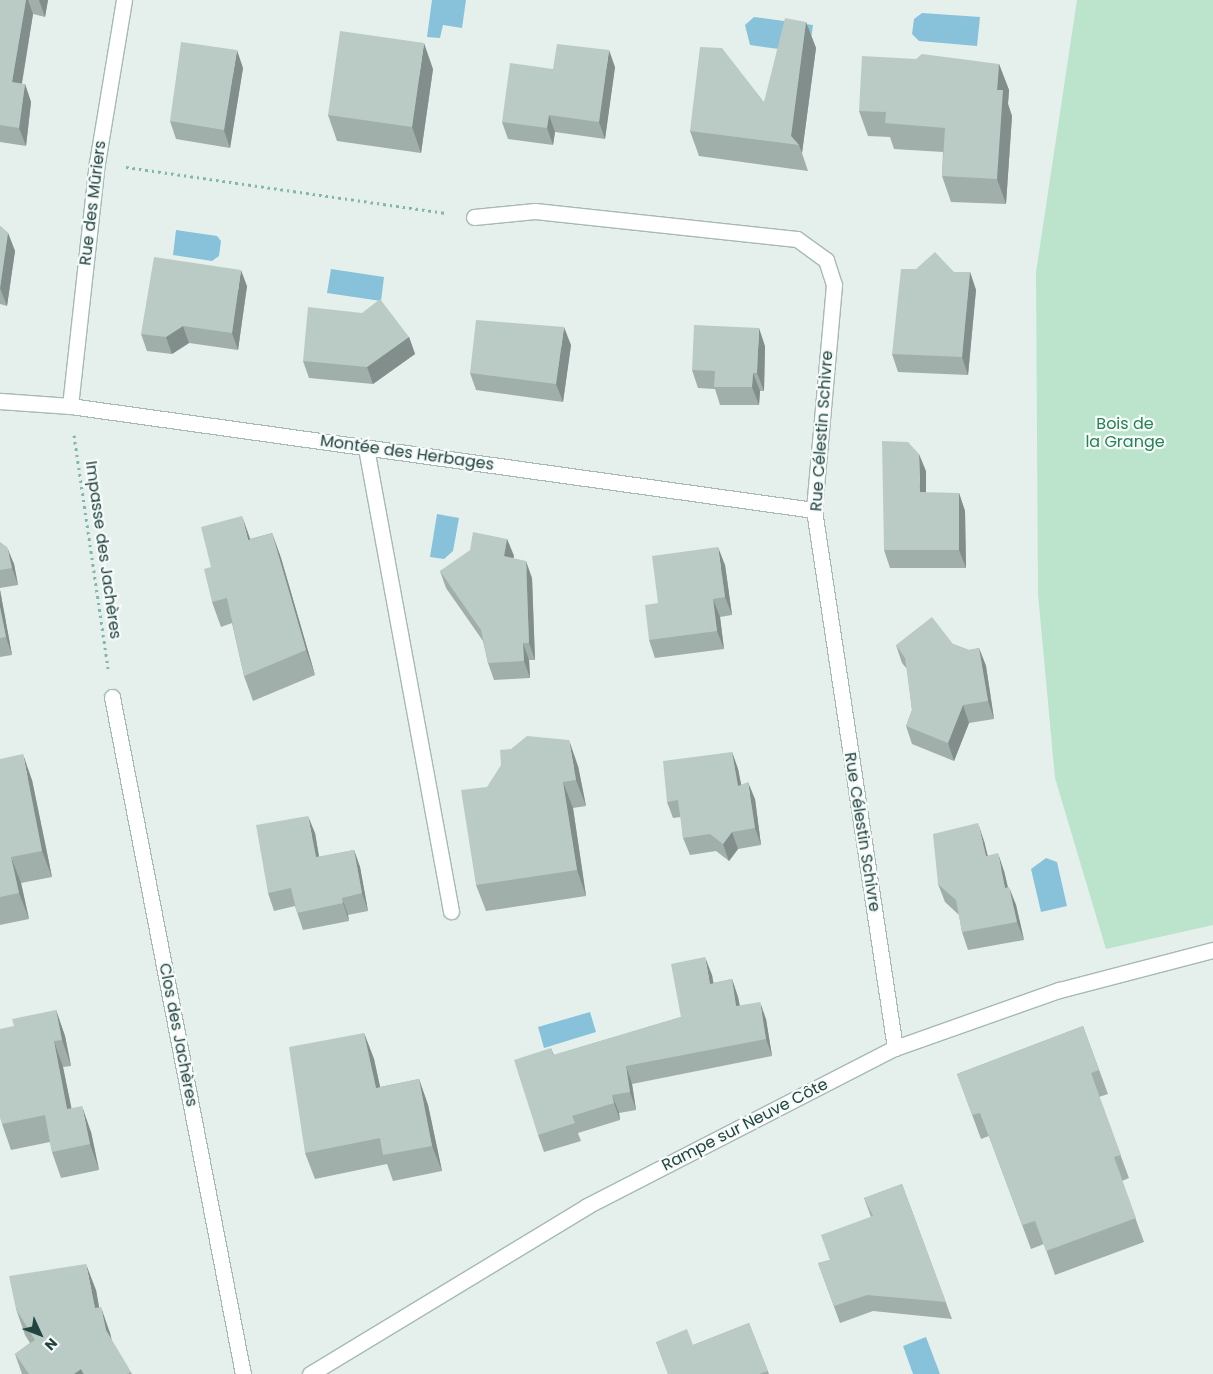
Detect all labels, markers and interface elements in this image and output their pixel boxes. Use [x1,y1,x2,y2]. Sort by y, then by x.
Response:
street label: Rue des Mûriers [76,139,110,267]
street label: Rue Célestin Schivre [807,350,837,512]
park label: Bois de la Grange [1085,414,1165,452]
street label: Montée des Herbages [319,431,495,475]
street label: Impasse des Jachères [81,460,125,640]
street label: Rue Célestin Schivre [840,751,884,913]
street label: Clos des Jachères [155,962,201,1108]
street label: Rampe sur Neuve Côte [659,1075,831,1175]
north arrow [15,1309,65,1359]
text: N [40,1334,62,1355]

